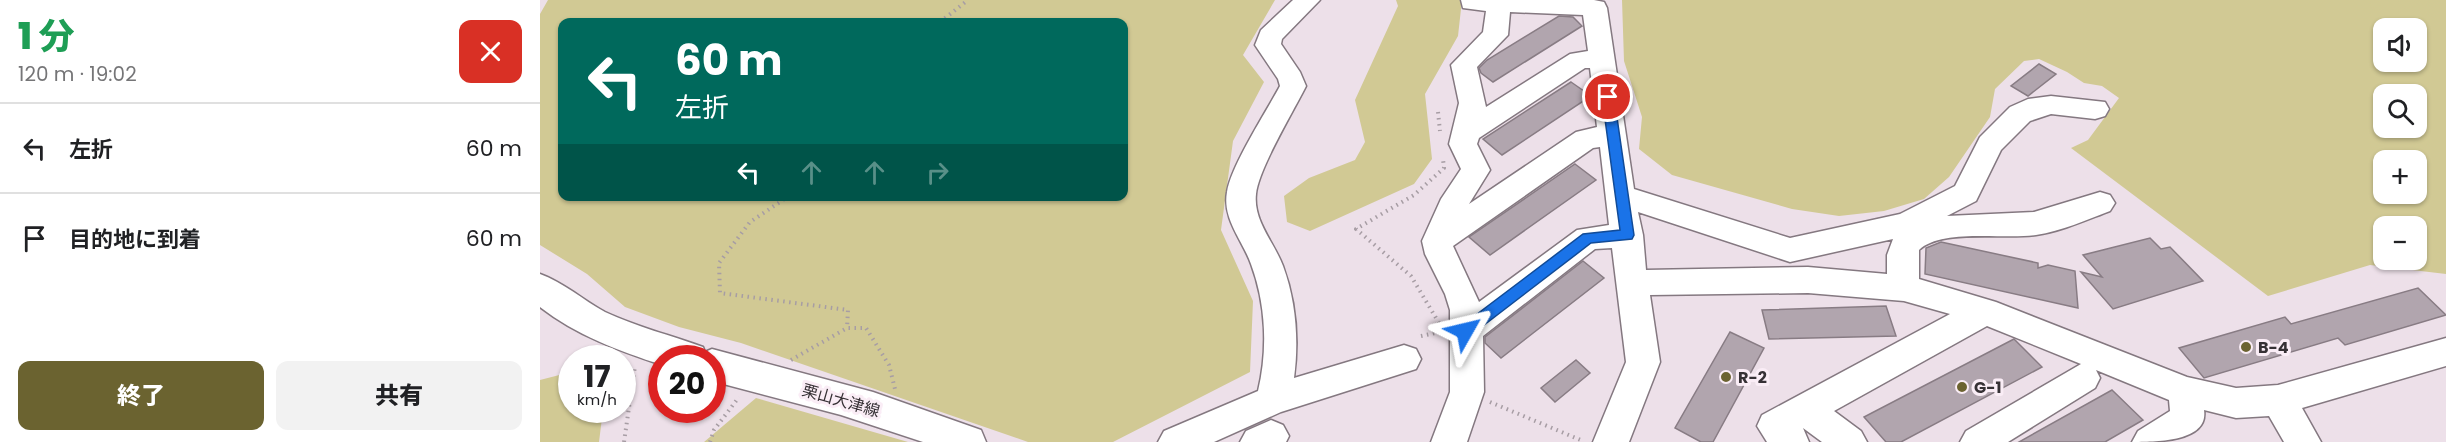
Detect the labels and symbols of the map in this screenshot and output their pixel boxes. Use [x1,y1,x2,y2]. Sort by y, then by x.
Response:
pin [1582,71,1633,122]
position arrow [1433,299,1497,363]
place label: B-4 [2258,336,2289,359]
marker: B-4 [2239,340,2253,354]
speed limit sign: 20 [648,345,726,423]
place label: R-2 [1738,366,1767,389]
marker: R-2 [1719,370,1733,384]
place label: G-1 [1974,376,2002,399]
street label: 栗山大津線 [799,378,882,423]
marker: G-1 [1955,380,1969,394]

